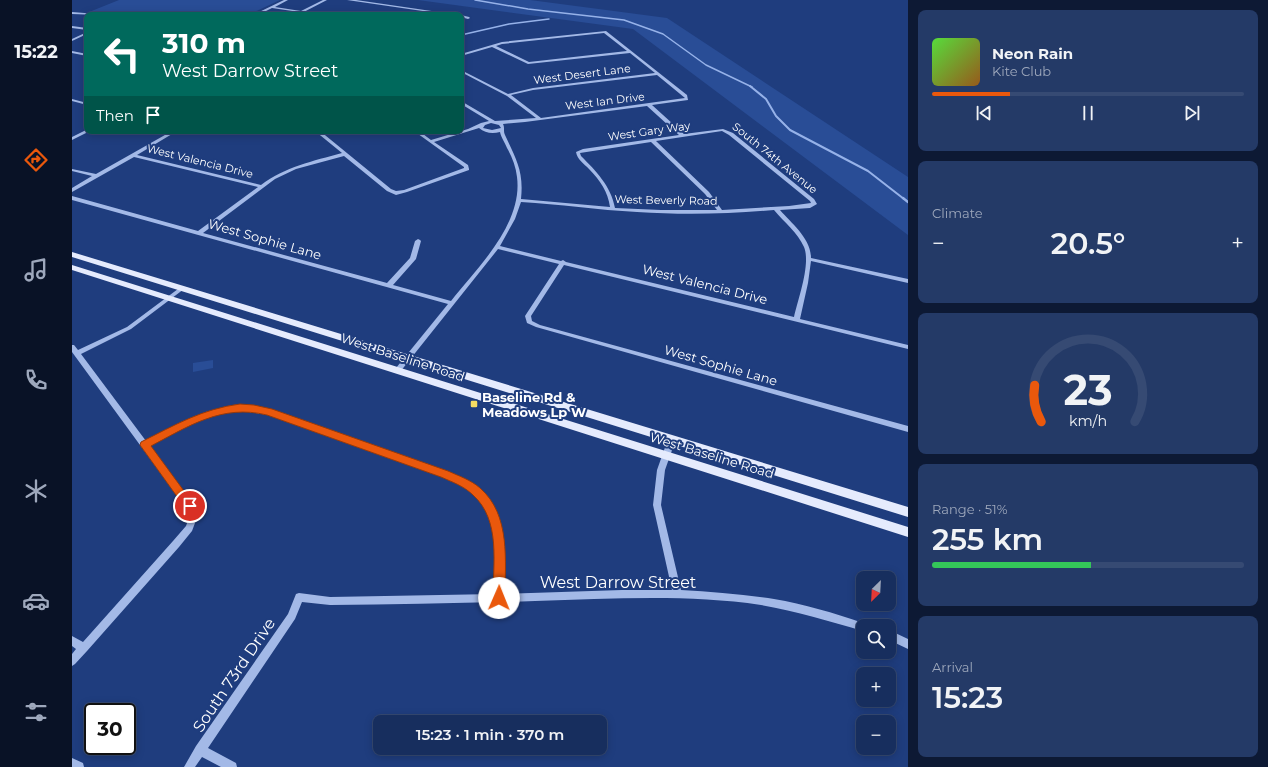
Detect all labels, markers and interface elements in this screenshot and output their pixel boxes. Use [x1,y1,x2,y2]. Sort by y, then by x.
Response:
text: 310 m [162,26,246,60]
icon: left [96,28,148,80]
text: 15:22 [14,41,58,63]
text: Neon Rain [992,44,1073,63]
text: West Darrow Street [162,60,338,82]
street label: West Desert Lane [533,61,632,87]
text: Kite Club [992,63,1051,79]
street label: West Ian Drive [564,89,646,113]
icon: previous [973,102,995,124]
icon: pause [1077,102,1099,124]
icon: next [1181,102,1203,124]
icon: arrive [142,104,164,126]
text: Then [96,106,134,125]
street label: West Gary Way [607,118,691,144]
street label: South 74th Avenue [730,119,821,197]
street label: West Valencia Drive [146,141,255,181]
icon: directions [22,146,50,174]
street label: West Beverly Road [614,192,718,208]
text: Climate [932,205,983,221]
street label: West Sophie Lane [207,215,324,263]
text: 20.5° [1051,225,1125,262]
text: − [932,230,945,257]
text: + [1231,230,1244,257]
icon: music [22,256,50,284]
street label: West Valencia Drive [641,261,769,307]
street label: West Baseline Road [339,329,467,385]
street label: West Sophie Lane [663,341,780,389]
text: 23 [1063,364,1113,414]
icon: phone [22,366,50,394]
place label: Baseline Rd & Meadows Lp W [482,389,586,420]
marker: Baseline Rd & Meadows Lp W [469,399,479,409]
text: km/h [1069,411,1107,429]
street label: West Baseline Road [648,428,776,482]
icon: climate [22,477,50,505]
pin [173,489,207,523]
icon: arrive [179,495,201,517]
text: Range · 51% [932,501,1007,517]
text: 255 km [932,521,1043,558]
north arrow [856,571,896,611]
map controls [856,571,896,755]
street label: West Darrow Street [540,573,697,592]
position arrow [478,577,520,619]
icon: car [22,587,50,615]
street label: South 73rd Drive [189,614,279,736]
button: search [856,619,896,659]
text: Arrival [932,659,973,675]
button: + [856,667,896,707]
text: 15:23 [932,679,1003,716]
icon: filters [22,698,50,726]
speed limit sign: 30 [84,703,136,755]
button: − [856,715,896,755]
text: 15:23 · 1 min · 370 m [416,725,564,744]

